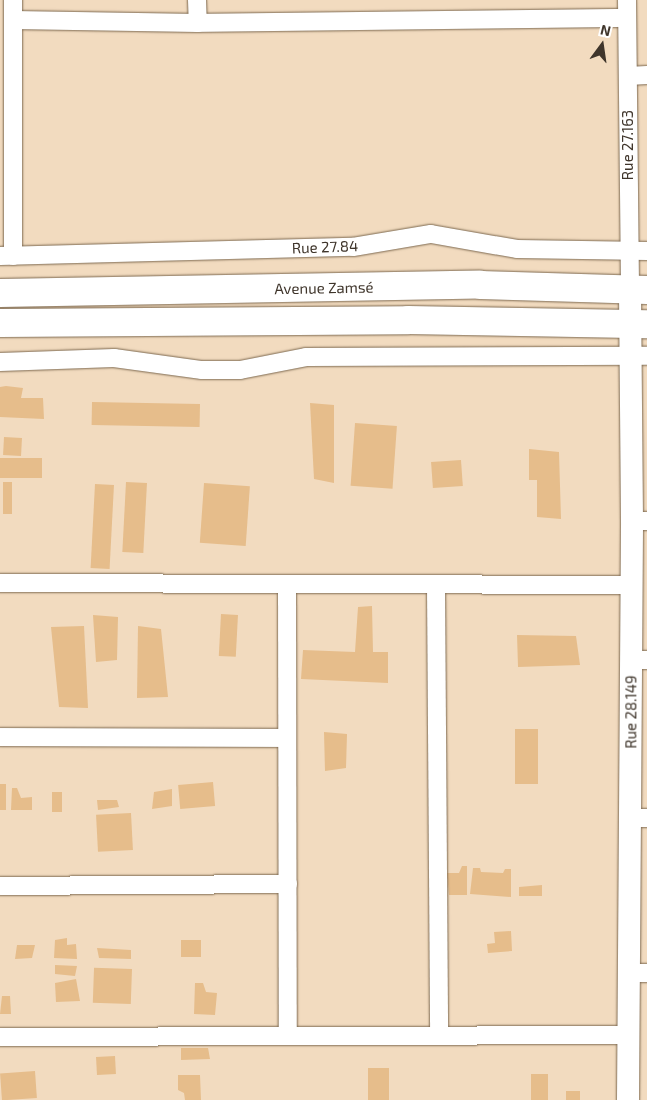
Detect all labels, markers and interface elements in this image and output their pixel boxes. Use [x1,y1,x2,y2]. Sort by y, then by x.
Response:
north arrow [577,20,627,70]
text: N [599,20,613,39]
street label: Rue 27.163 [619,110,637,180]
street label: Rue 27.84 [292,237,358,257]
street label: Avenue Zamsé [274,278,374,298]
street label: Rue 28.149 [622,675,640,749]

